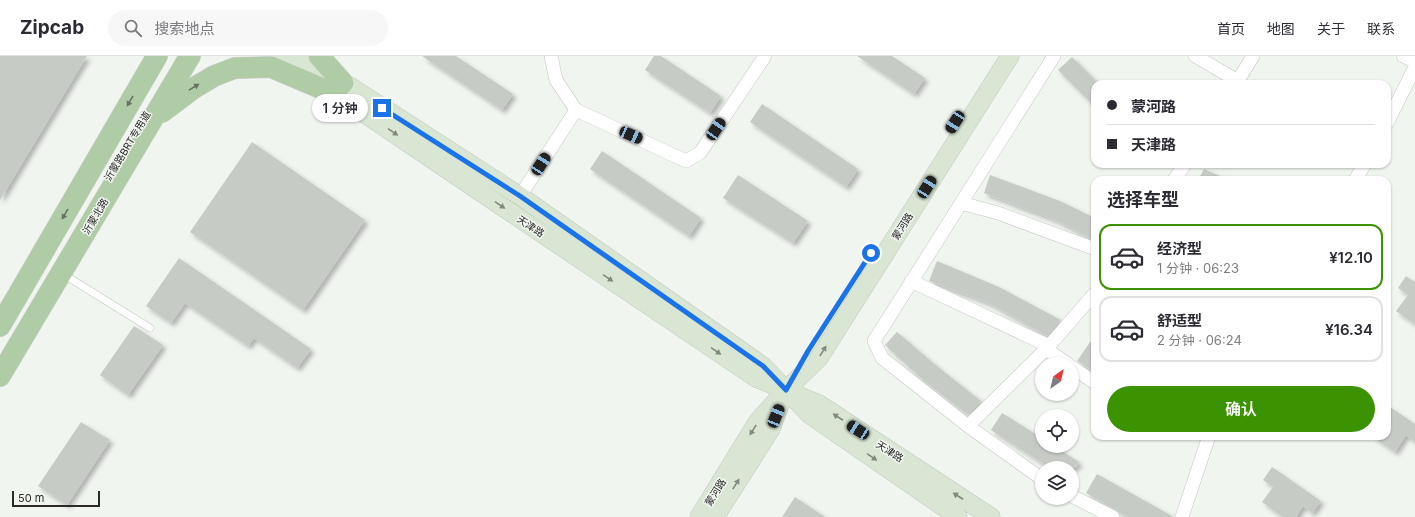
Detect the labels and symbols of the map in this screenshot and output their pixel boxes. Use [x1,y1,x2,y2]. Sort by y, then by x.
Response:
one-way arrow [188,84,200,91]
callout: 1 分钟 [312,94,368,122]
one-way arrow [126,95,133,107]
route end [373,99,391,117]
street label: 沂蒙路BRT专用道 [101,109,153,183]
car [943,109,967,135]
car [704,116,728,142]
car [618,125,644,145]
one-way arrow [387,129,398,136]
car [529,151,553,177]
car [916,174,938,200]
street label: 沂蒙北路 [80,196,110,236]
one-way arrow [495,201,506,209]
one-way arrow [61,208,68,220]
street label: 蒙河路 [889,210,915,242]
street label: 天津路 [515,213,547,239]
route start [862,244,880,262]
one-way arrow [603,274,613,282]
one-way arrow [819,346,827,357]
one-way arrow [711,347,721,355]
north arrow [1035,357,1079,401]
car [766,403,786,429]
one-way arrow [833,413,843,421]
car [845,418,871,442]
one-way arrow [749,424,756,436]
street label: 天津路 [874,438,906,464]
one-way arrow [866,453,877,461]
street label: 蒙河路 [702,476,728,508]
one-way arrow [732,479,740,489]
scale bar [12,489,100,508]
one-way arrow [953,492,964,500]

